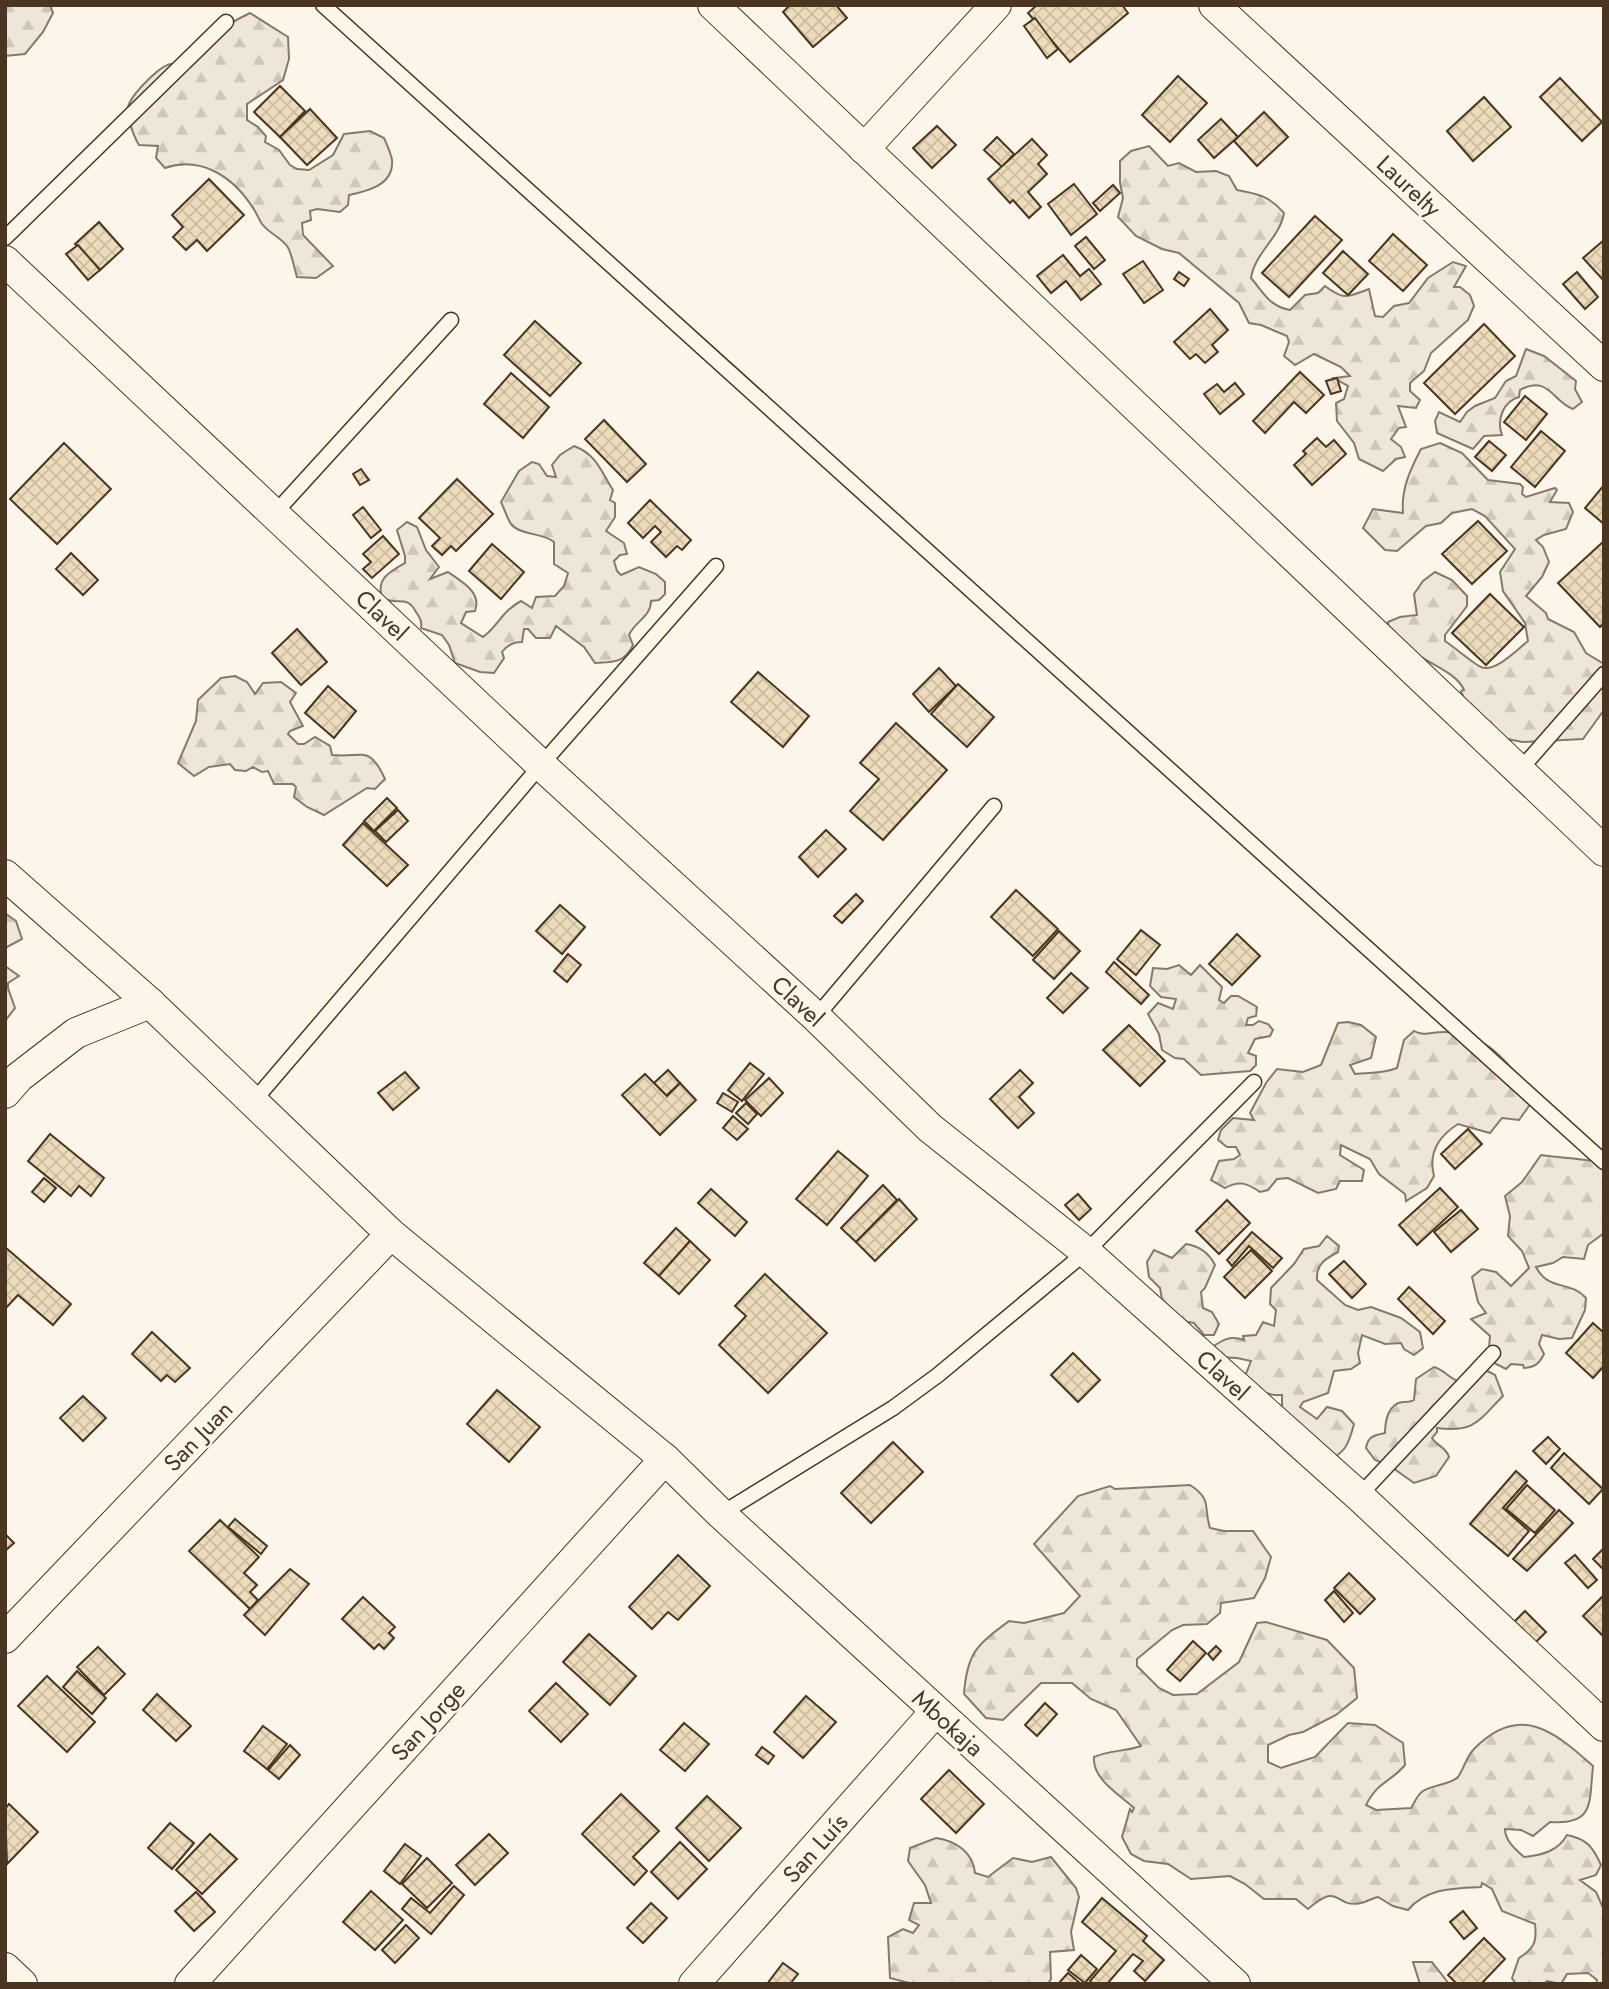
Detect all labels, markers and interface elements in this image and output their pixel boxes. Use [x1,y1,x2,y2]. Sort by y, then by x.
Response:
street label: Laurelty [1369,147,1449,225]
street label: Clavel [348,581,416,649]
street label: Clavel [764,967,832,1035]
street label: Clavel [1188,1341,1258,1409]
street label: San Juan [155,1393,241,1479]
street label: San Jorge [382,1673,474,1769]
street label: Mbokaja [904,1681,992,1765]
street label: San Luís [774,1805,856,1891]

